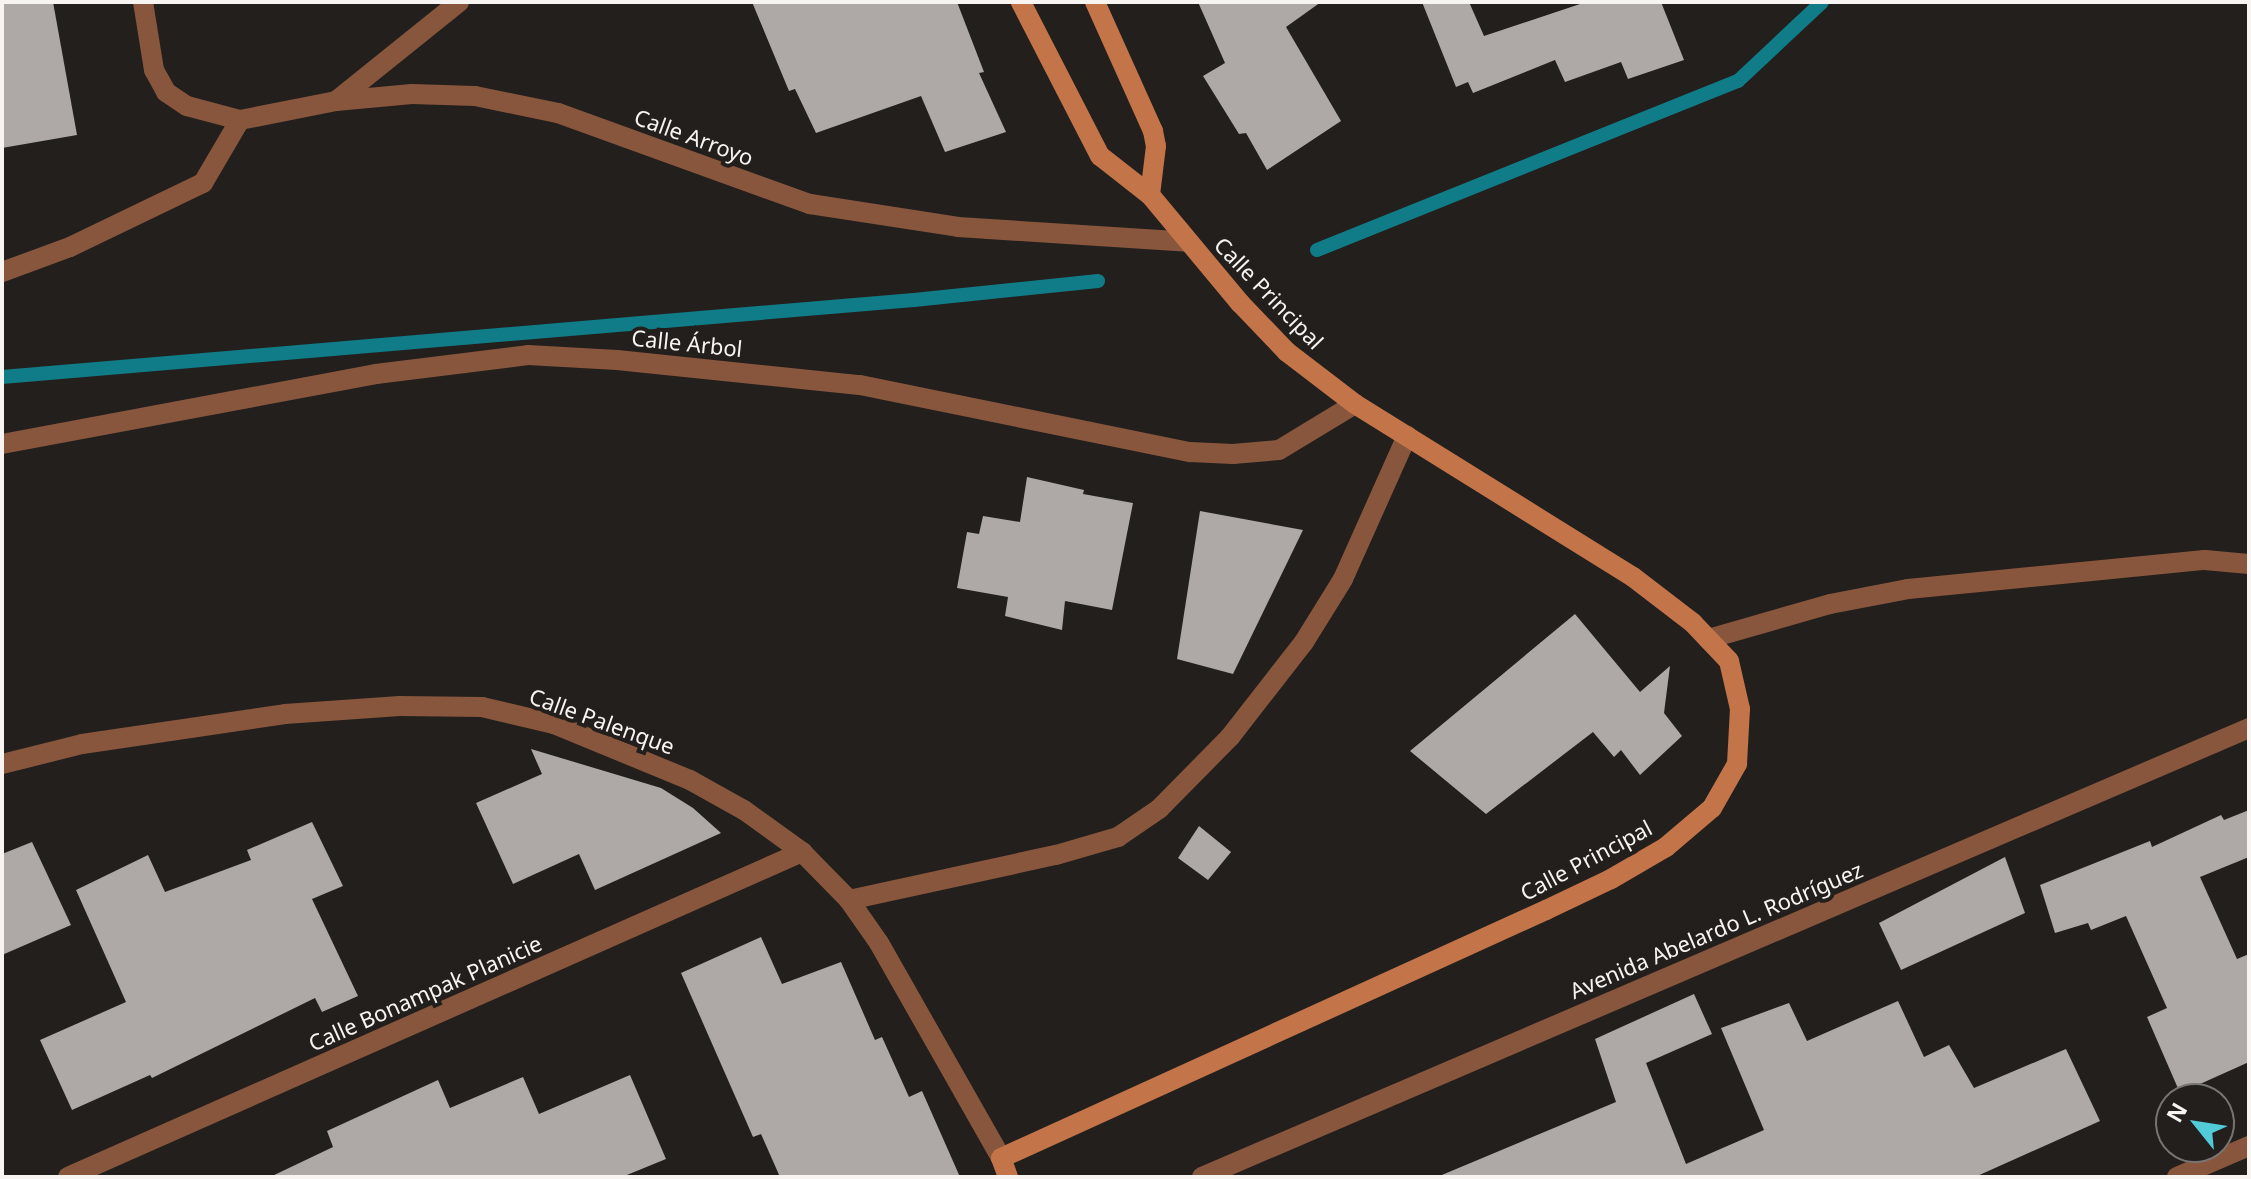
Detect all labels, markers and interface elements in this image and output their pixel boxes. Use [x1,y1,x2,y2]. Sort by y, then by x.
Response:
street label: Calle Arroyo [631,103,757,171]
street label: Calle Principal [1209,232,1329,354]
street label: Calle Árbol [630,324,744,362]
street label: Calle Palenque [526,683,678,759]
street label: Calle Principal [1516,814,1656,906]
street label: Avenida Abelardo L. Rodríguez [1565,856,1867,1004]
street label: Calle Bonampak Planicie [304,930,546,1056]
north arrow [2155,1083,2235,1163]
text: N [2158,1097,2193,1127]

